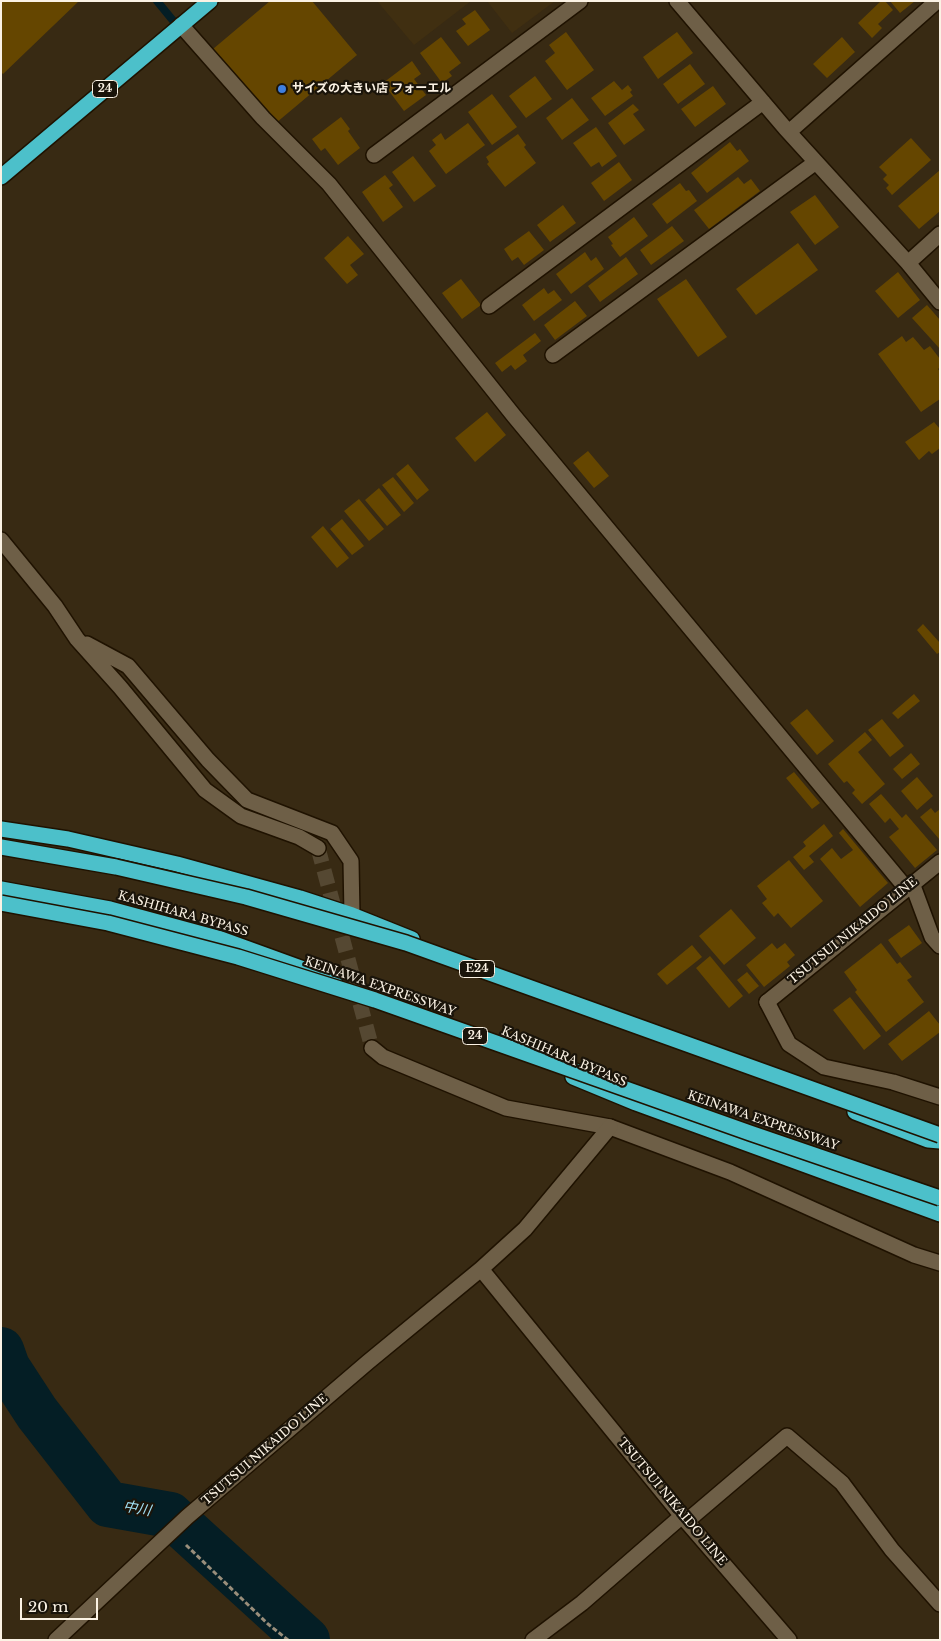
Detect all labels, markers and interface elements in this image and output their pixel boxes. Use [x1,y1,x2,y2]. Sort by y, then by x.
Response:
road number: 24 [92,80,118,98]
place label: サイズの大きい店 フォーエル [292,82,451,96]
marker: サイズの大きい店 フォーエル [276,83,288,95]
street label: TSUTSUI NIKAIDO LINE [786,874,920,988]
street label: KASHIHARA BYPASS [116,888,250,940]
street label: KEINAWA EXPRESSWAY [303,954,457,1020]
road number: E24 [460,961,494,978]
street label: KASHIHARA BYPASS [499,1024,629,1090]
road number: 24 [462,1028,488,1044]
street label: KEINAWA EXPRESSWAY [686,1088,840,1154]
street label: TSUTSUI NIKAIDO LINE [199,1391,331,1509]
street label: TSUTSUI NIKAIDO LINE [614,1435,730,1569]
water label: 中川 [122,1498,152,1520]
scale bar [22,1588,100,1620]
text: 20 m [28,1597,68,1616]

